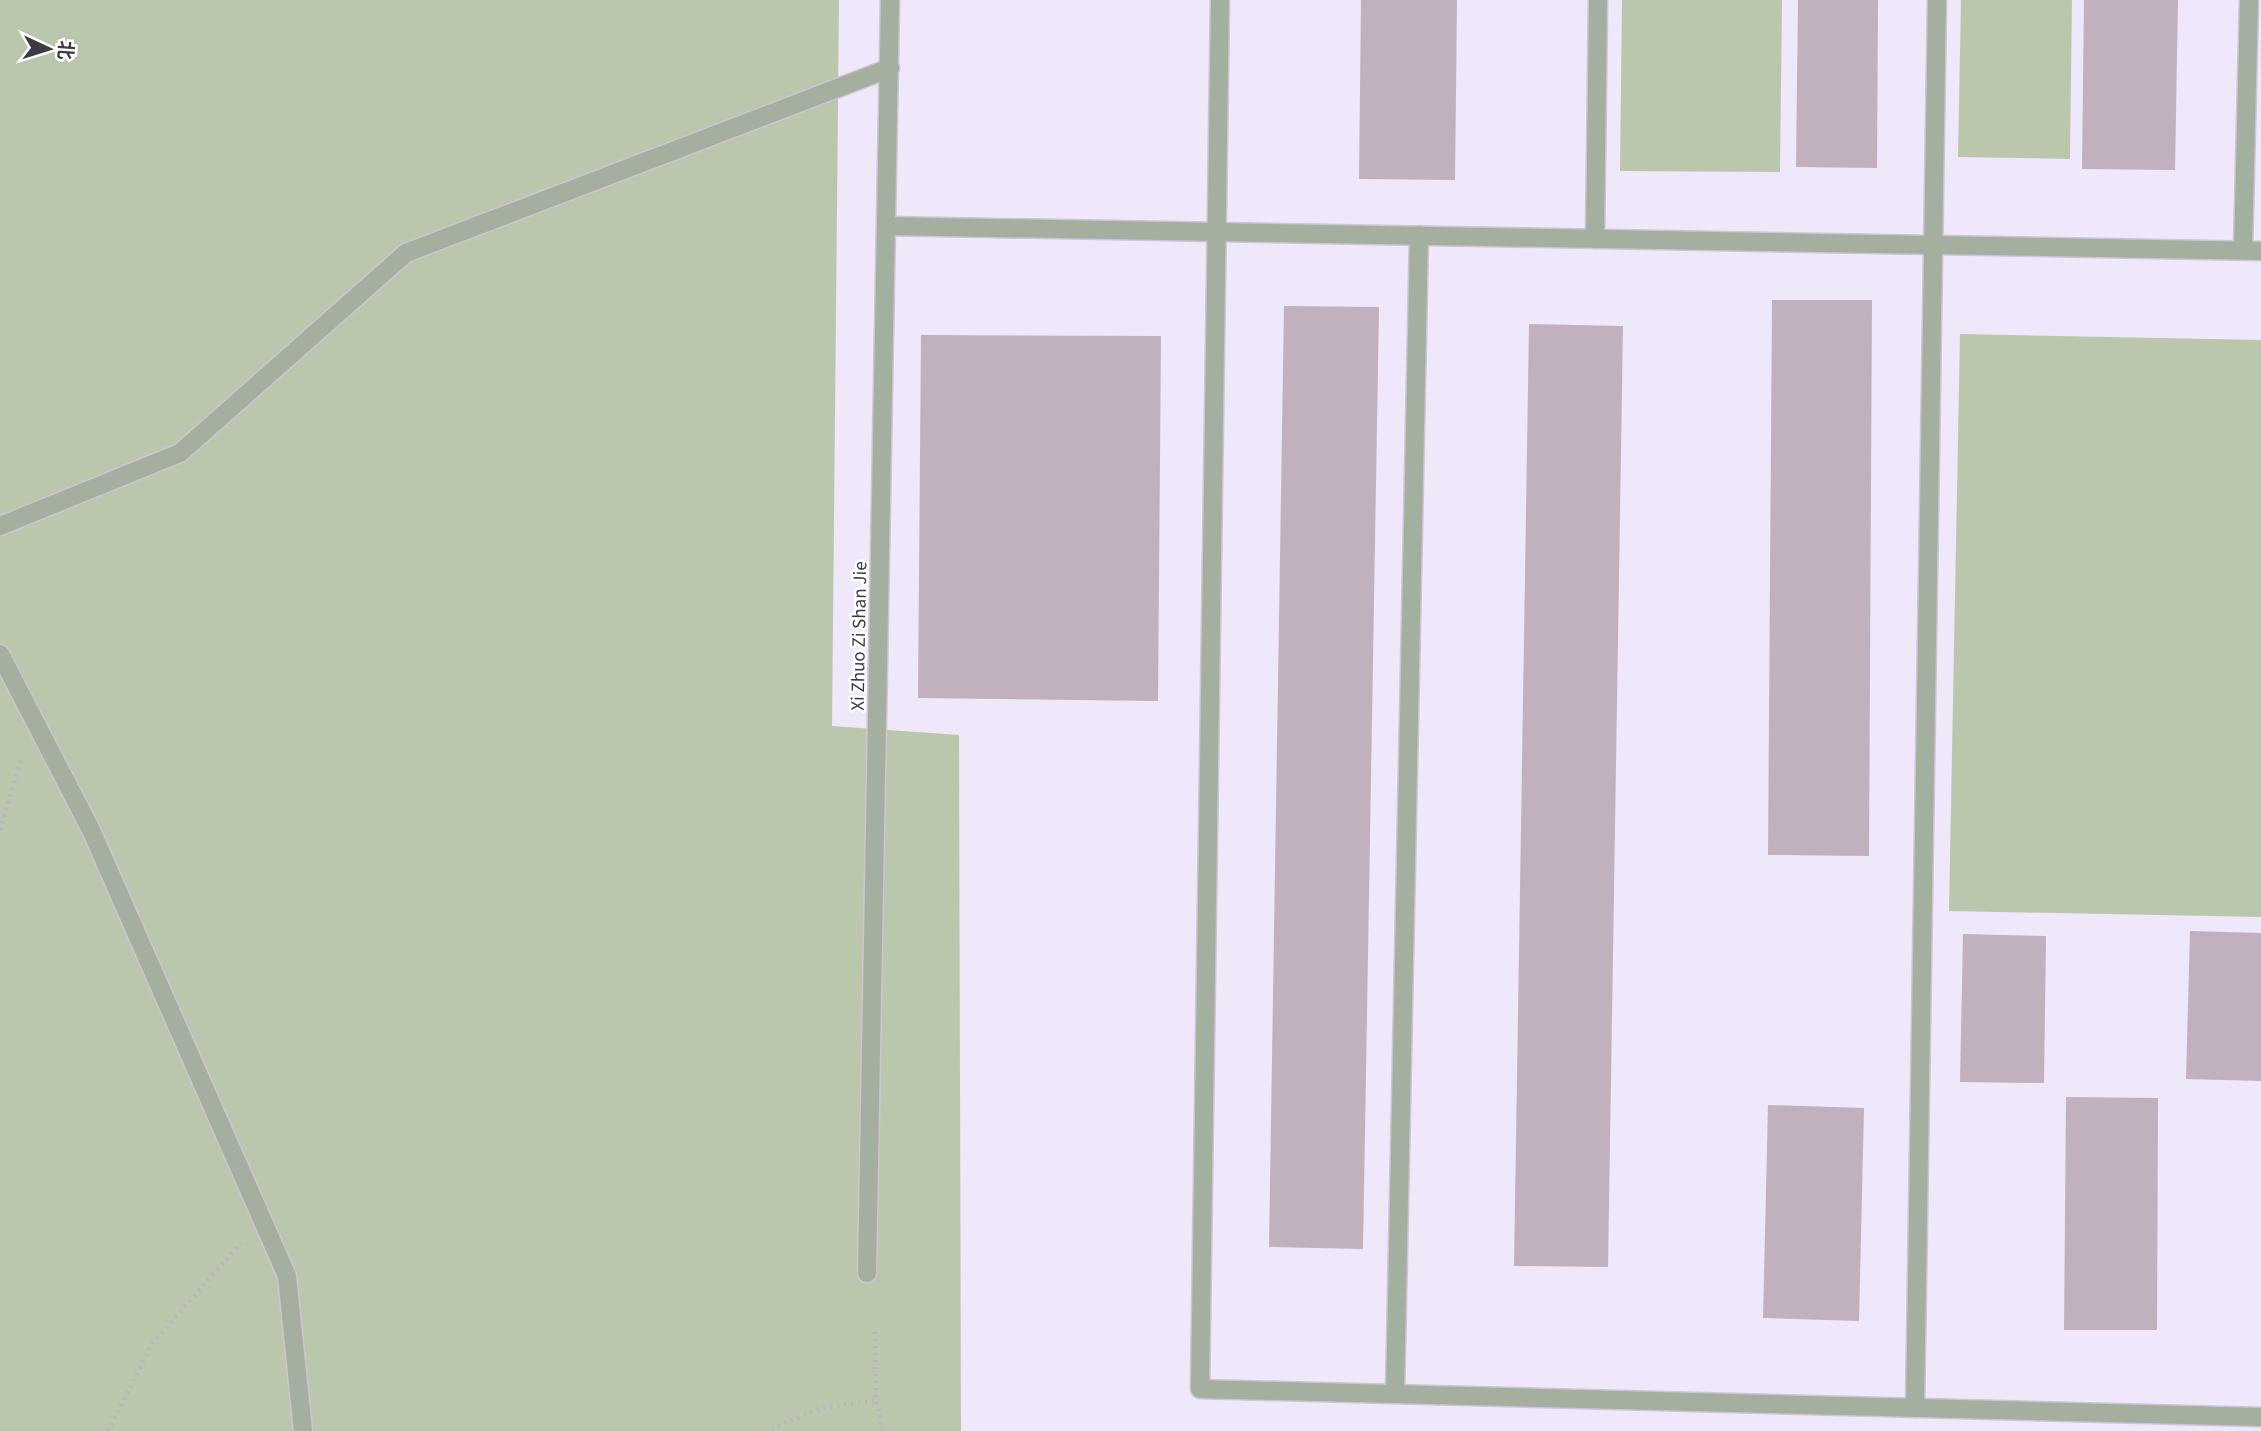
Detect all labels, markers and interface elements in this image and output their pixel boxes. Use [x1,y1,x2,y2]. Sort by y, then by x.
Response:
north arrow [14,14,84,84]
text: 北 [50,40,79,61]
street label: Xi Zhuo Zi Shan Jie [845,561,874,711]

